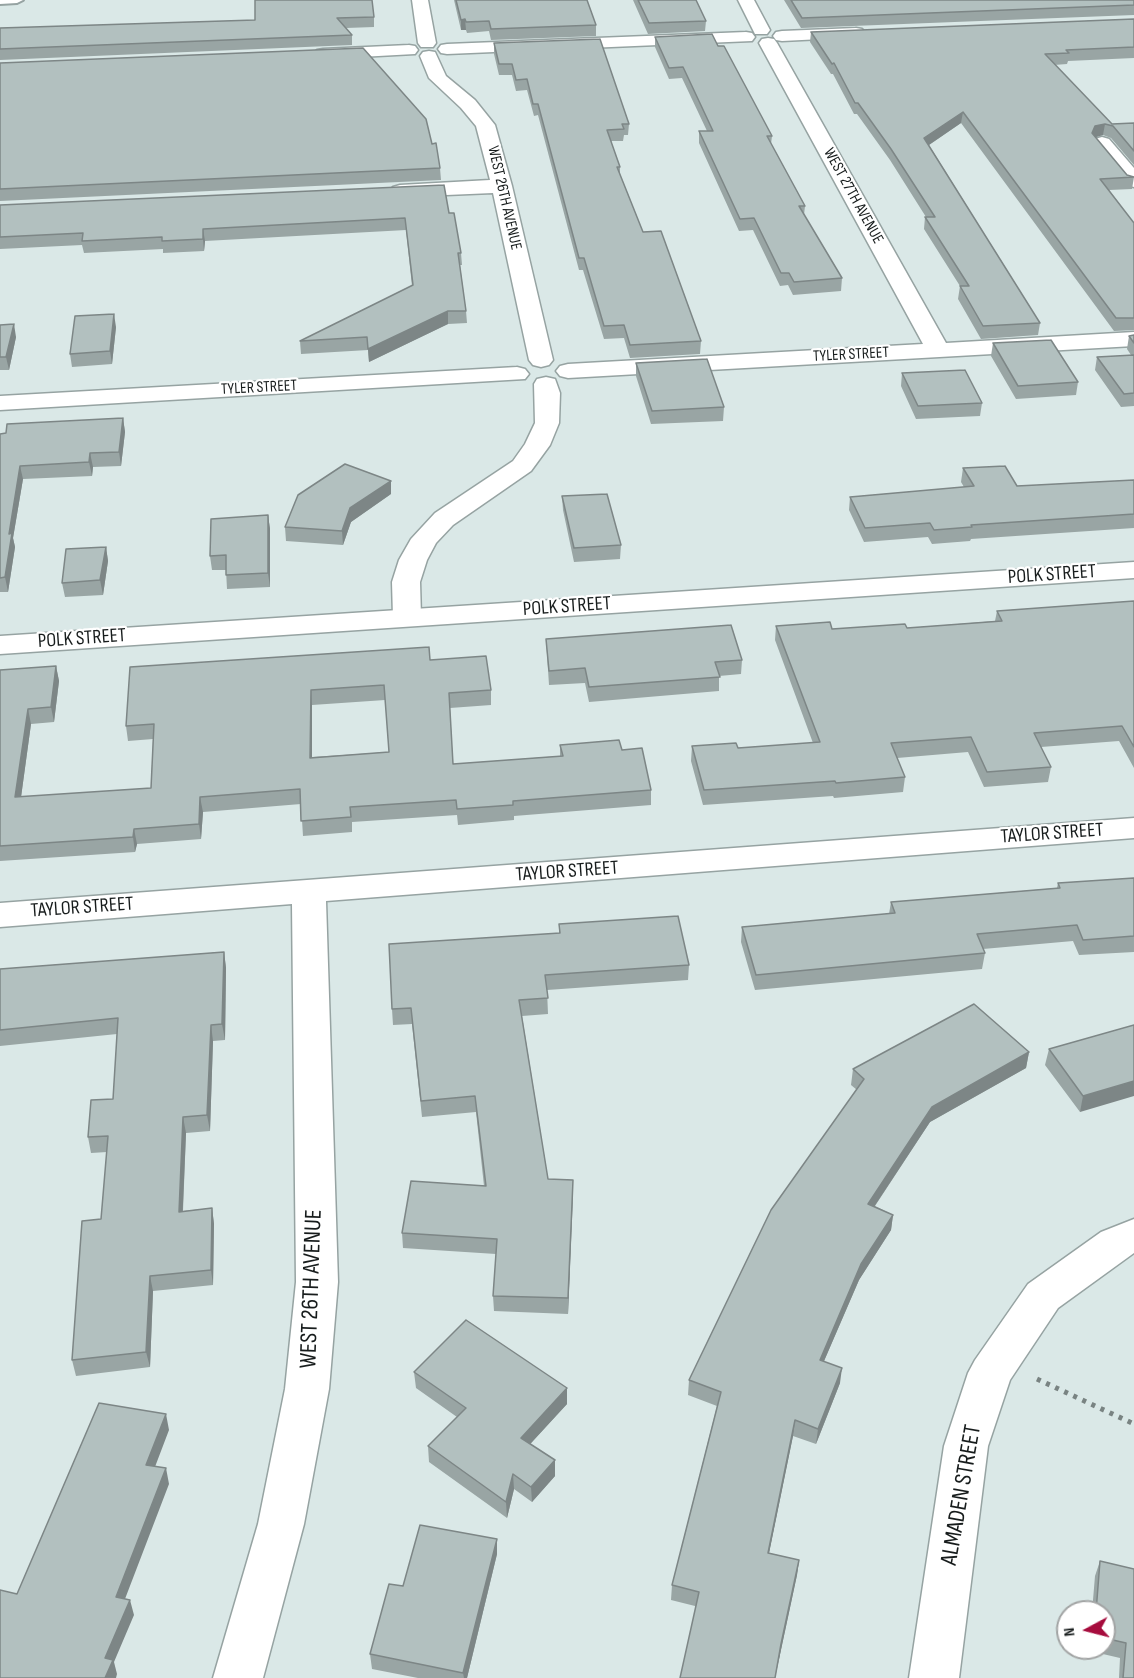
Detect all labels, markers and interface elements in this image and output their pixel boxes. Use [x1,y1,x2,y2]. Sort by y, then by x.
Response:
street label: WEST 26TH AVENUE [483,144,525,252]
street label: WEST 27TH AVENUE [819,145,887,247]
street label: TYLER STREET [813,343,889,367]
street label: TYLER STREET [221,376,297,400]
street label: POLK STREET [1007,560,1097,590]
street label: POLK STREET [522,592,612,622]
street label: POLK STREET [37,624,127,654]
street label: TAYLOR STREET [1000,818,1104,850]
street label: TAYLOR STREET [515,856,619,888]
street label: TAYLOR STREET [30,892,134,924]
street label: WEST 26TH AVENUE [295,1209,329,1369]
street label: ALMADEN STREET [935,1423,989,1567]
north arrow [1056,1600,1116,1660]
text: N [1060,1627,1080,1637]

